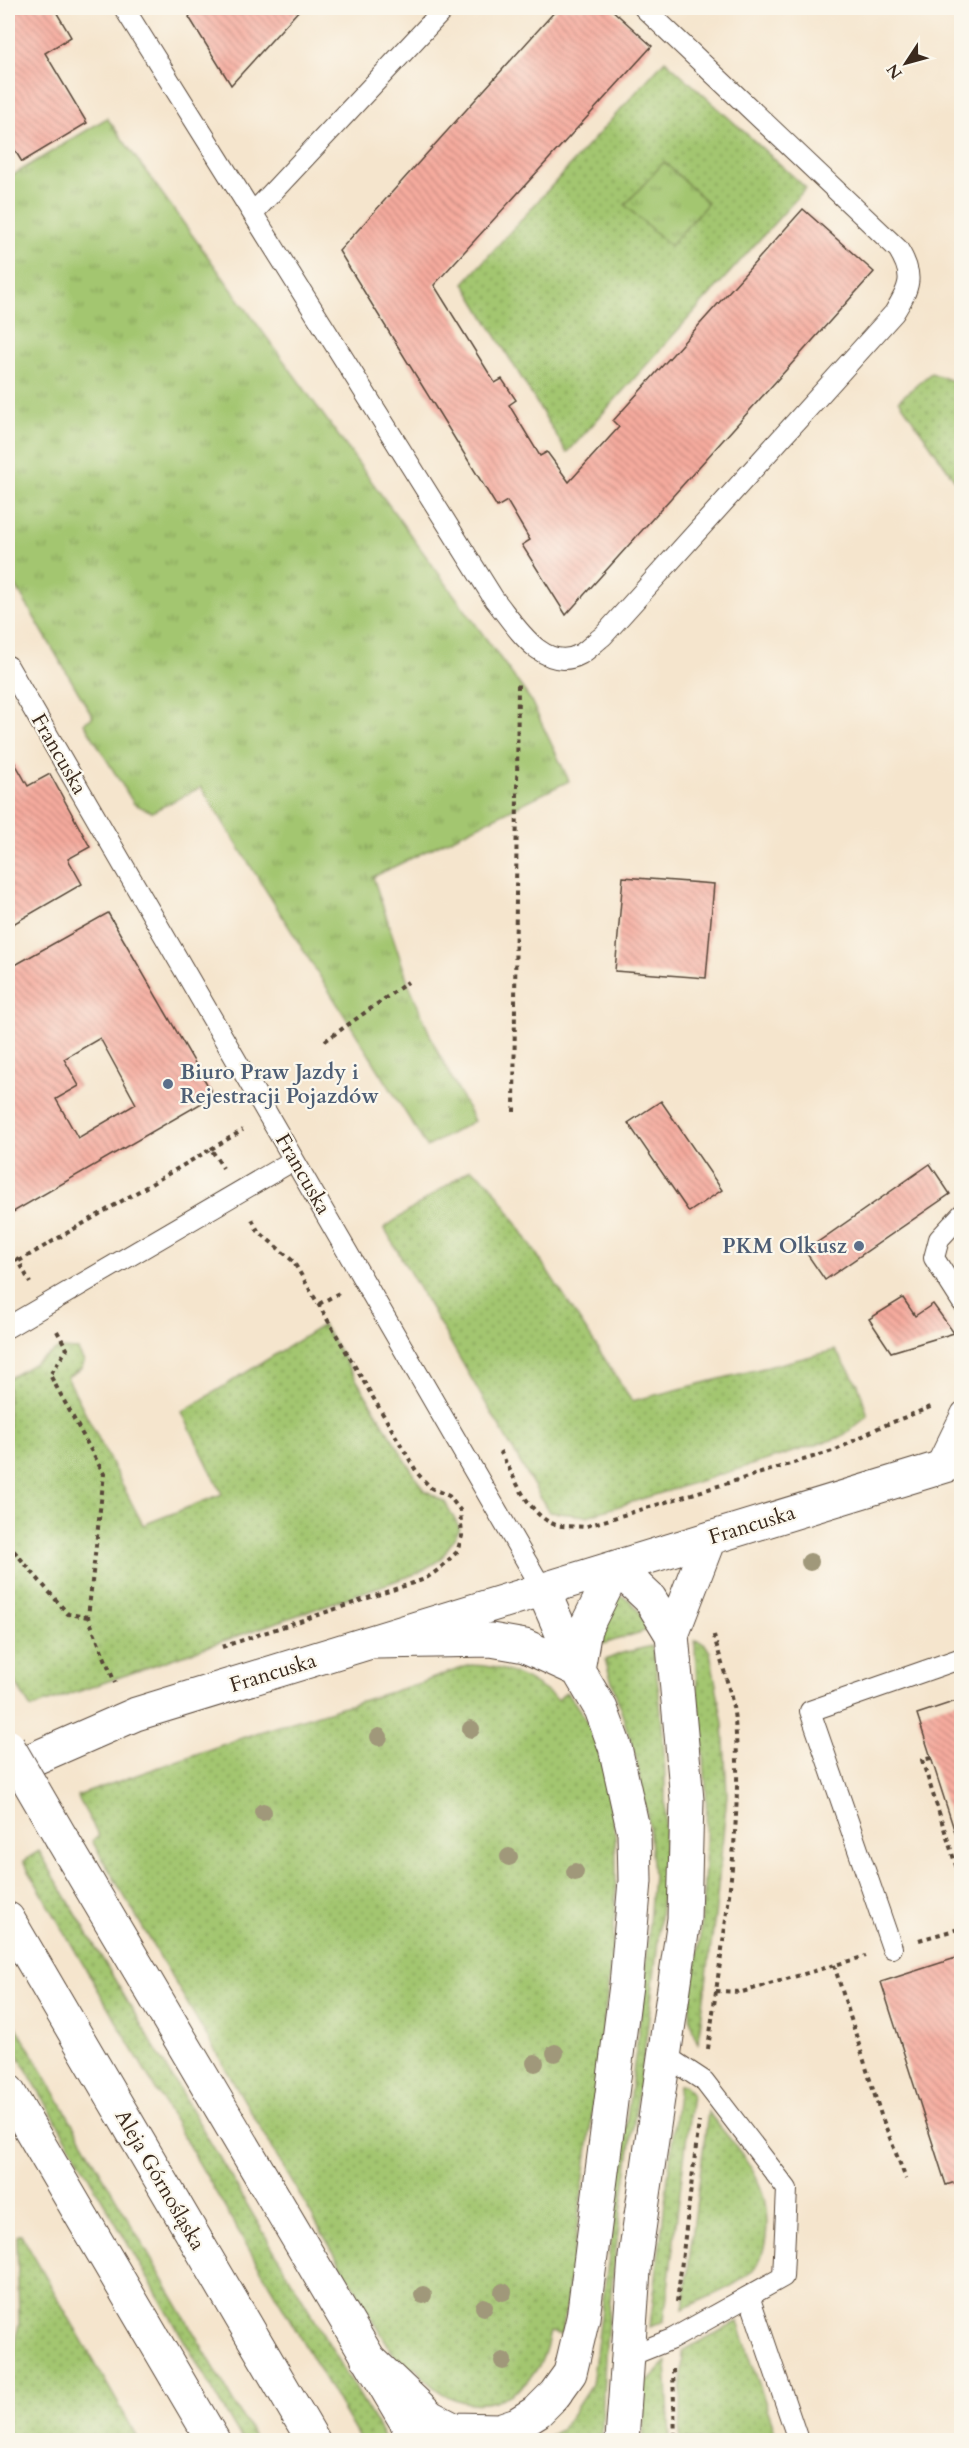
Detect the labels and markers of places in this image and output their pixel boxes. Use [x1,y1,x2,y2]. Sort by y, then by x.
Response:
place label: Biuro Praw Jazdy i Rejestracji Pojazdów [180,1058,379,1111]
marker: Biuro Praw Jazdy i Rejestracji Pojazdów [161,1077,175,1091]
place label: PKM Olkusz [722,1232,848,1261]
marker: PKM Olkusz [852,1239,866,1253]

